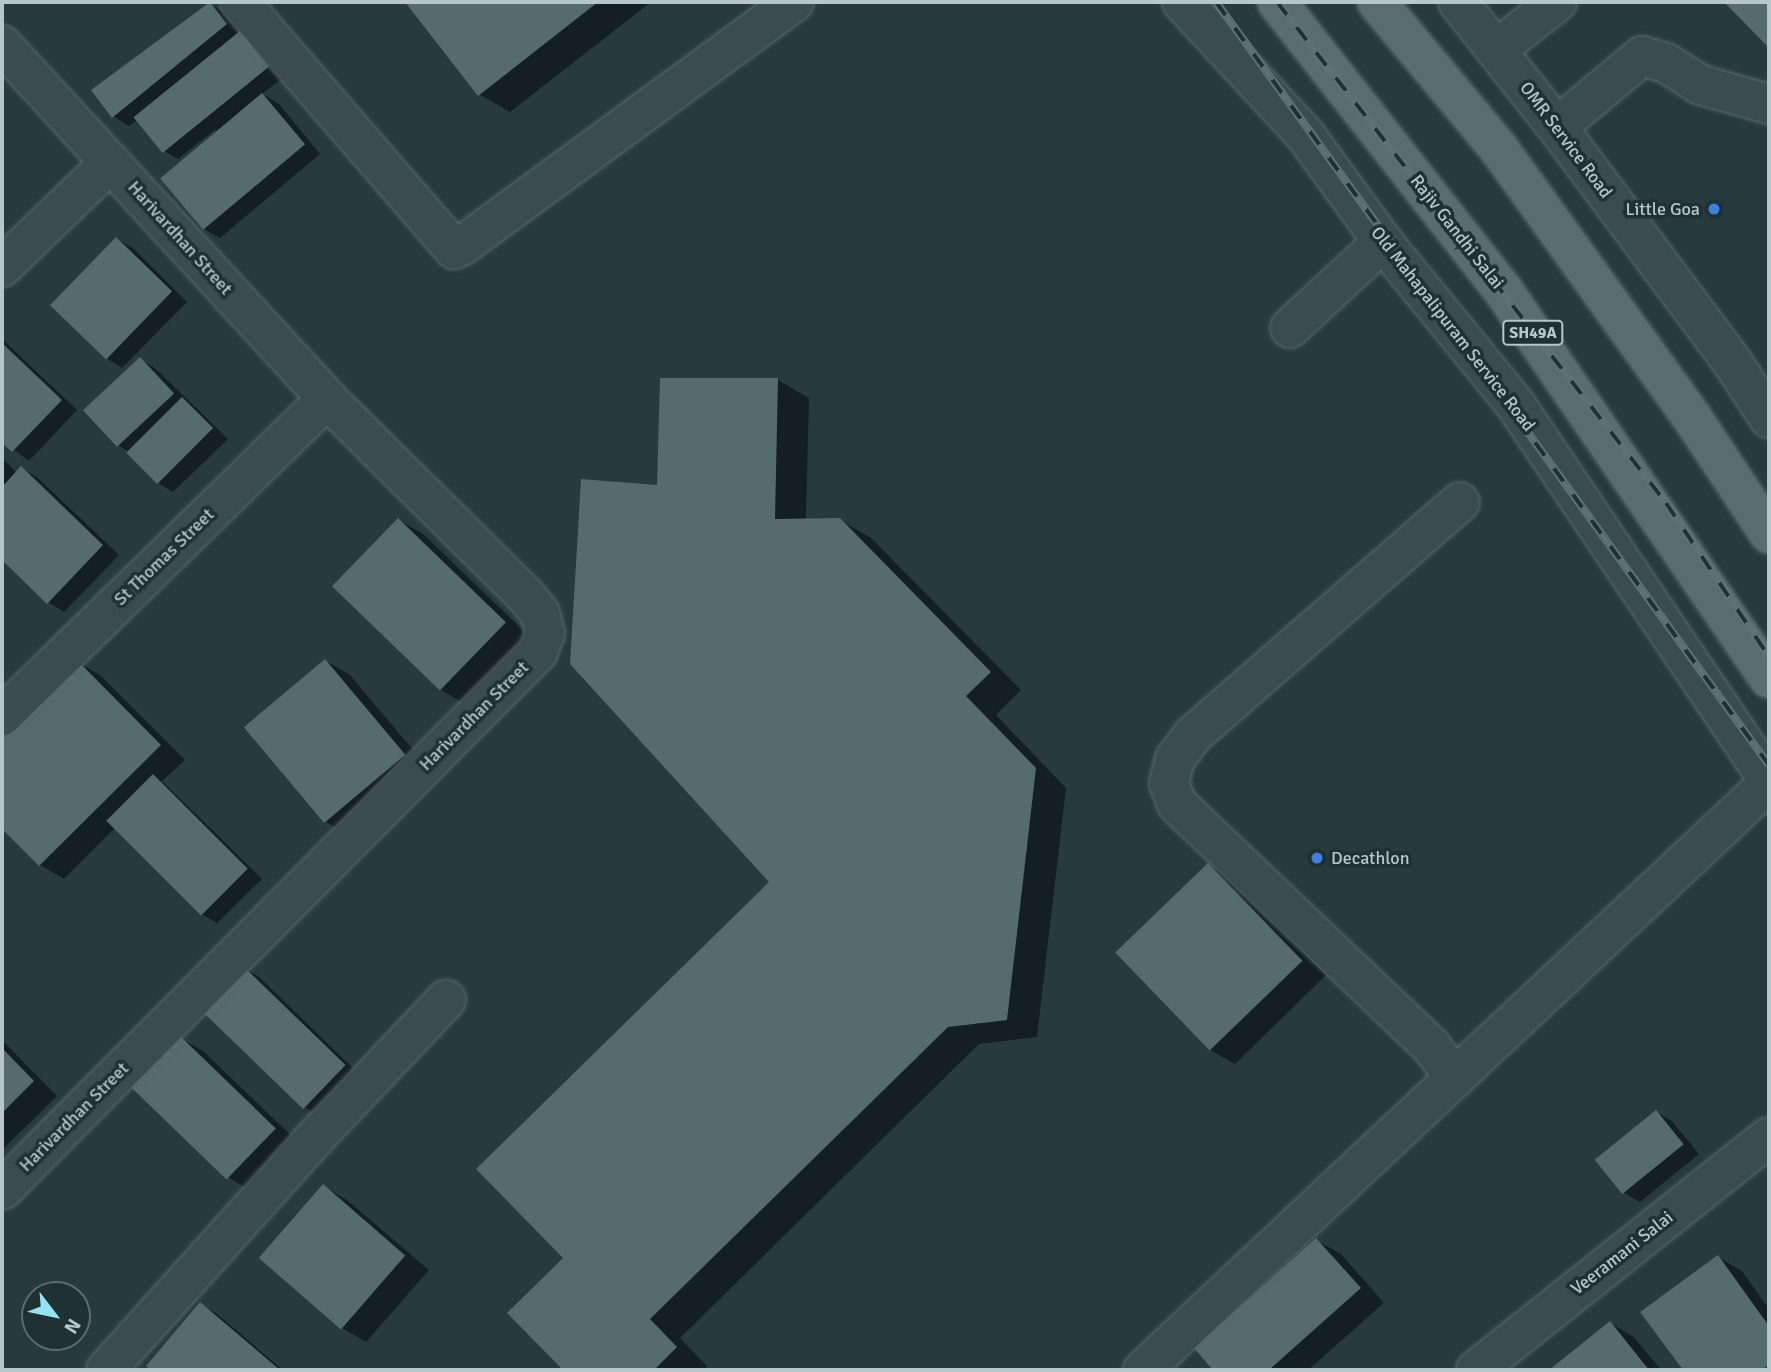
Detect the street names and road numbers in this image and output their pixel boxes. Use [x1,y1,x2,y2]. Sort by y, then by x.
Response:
street label: OMR Service Road [1515,78,1617,202]
street label: Rajiv Gandhi Salai [1406,171,1508,293]
street label: Harivardhan Street [123,177,237,299]
street label: Old Mahapalipuram Service Road [1366,222,1540,436]
road number: SH49A [1502,320,1564,346]
street label: St Thomas Street [110,504,218,610]
street label: Harivardhan Street [415,657,533,775]
street label: Harivardhan Street [15,1058,133,1176]
street label: Veeramani Salai [1567,1206,1677,1300]

